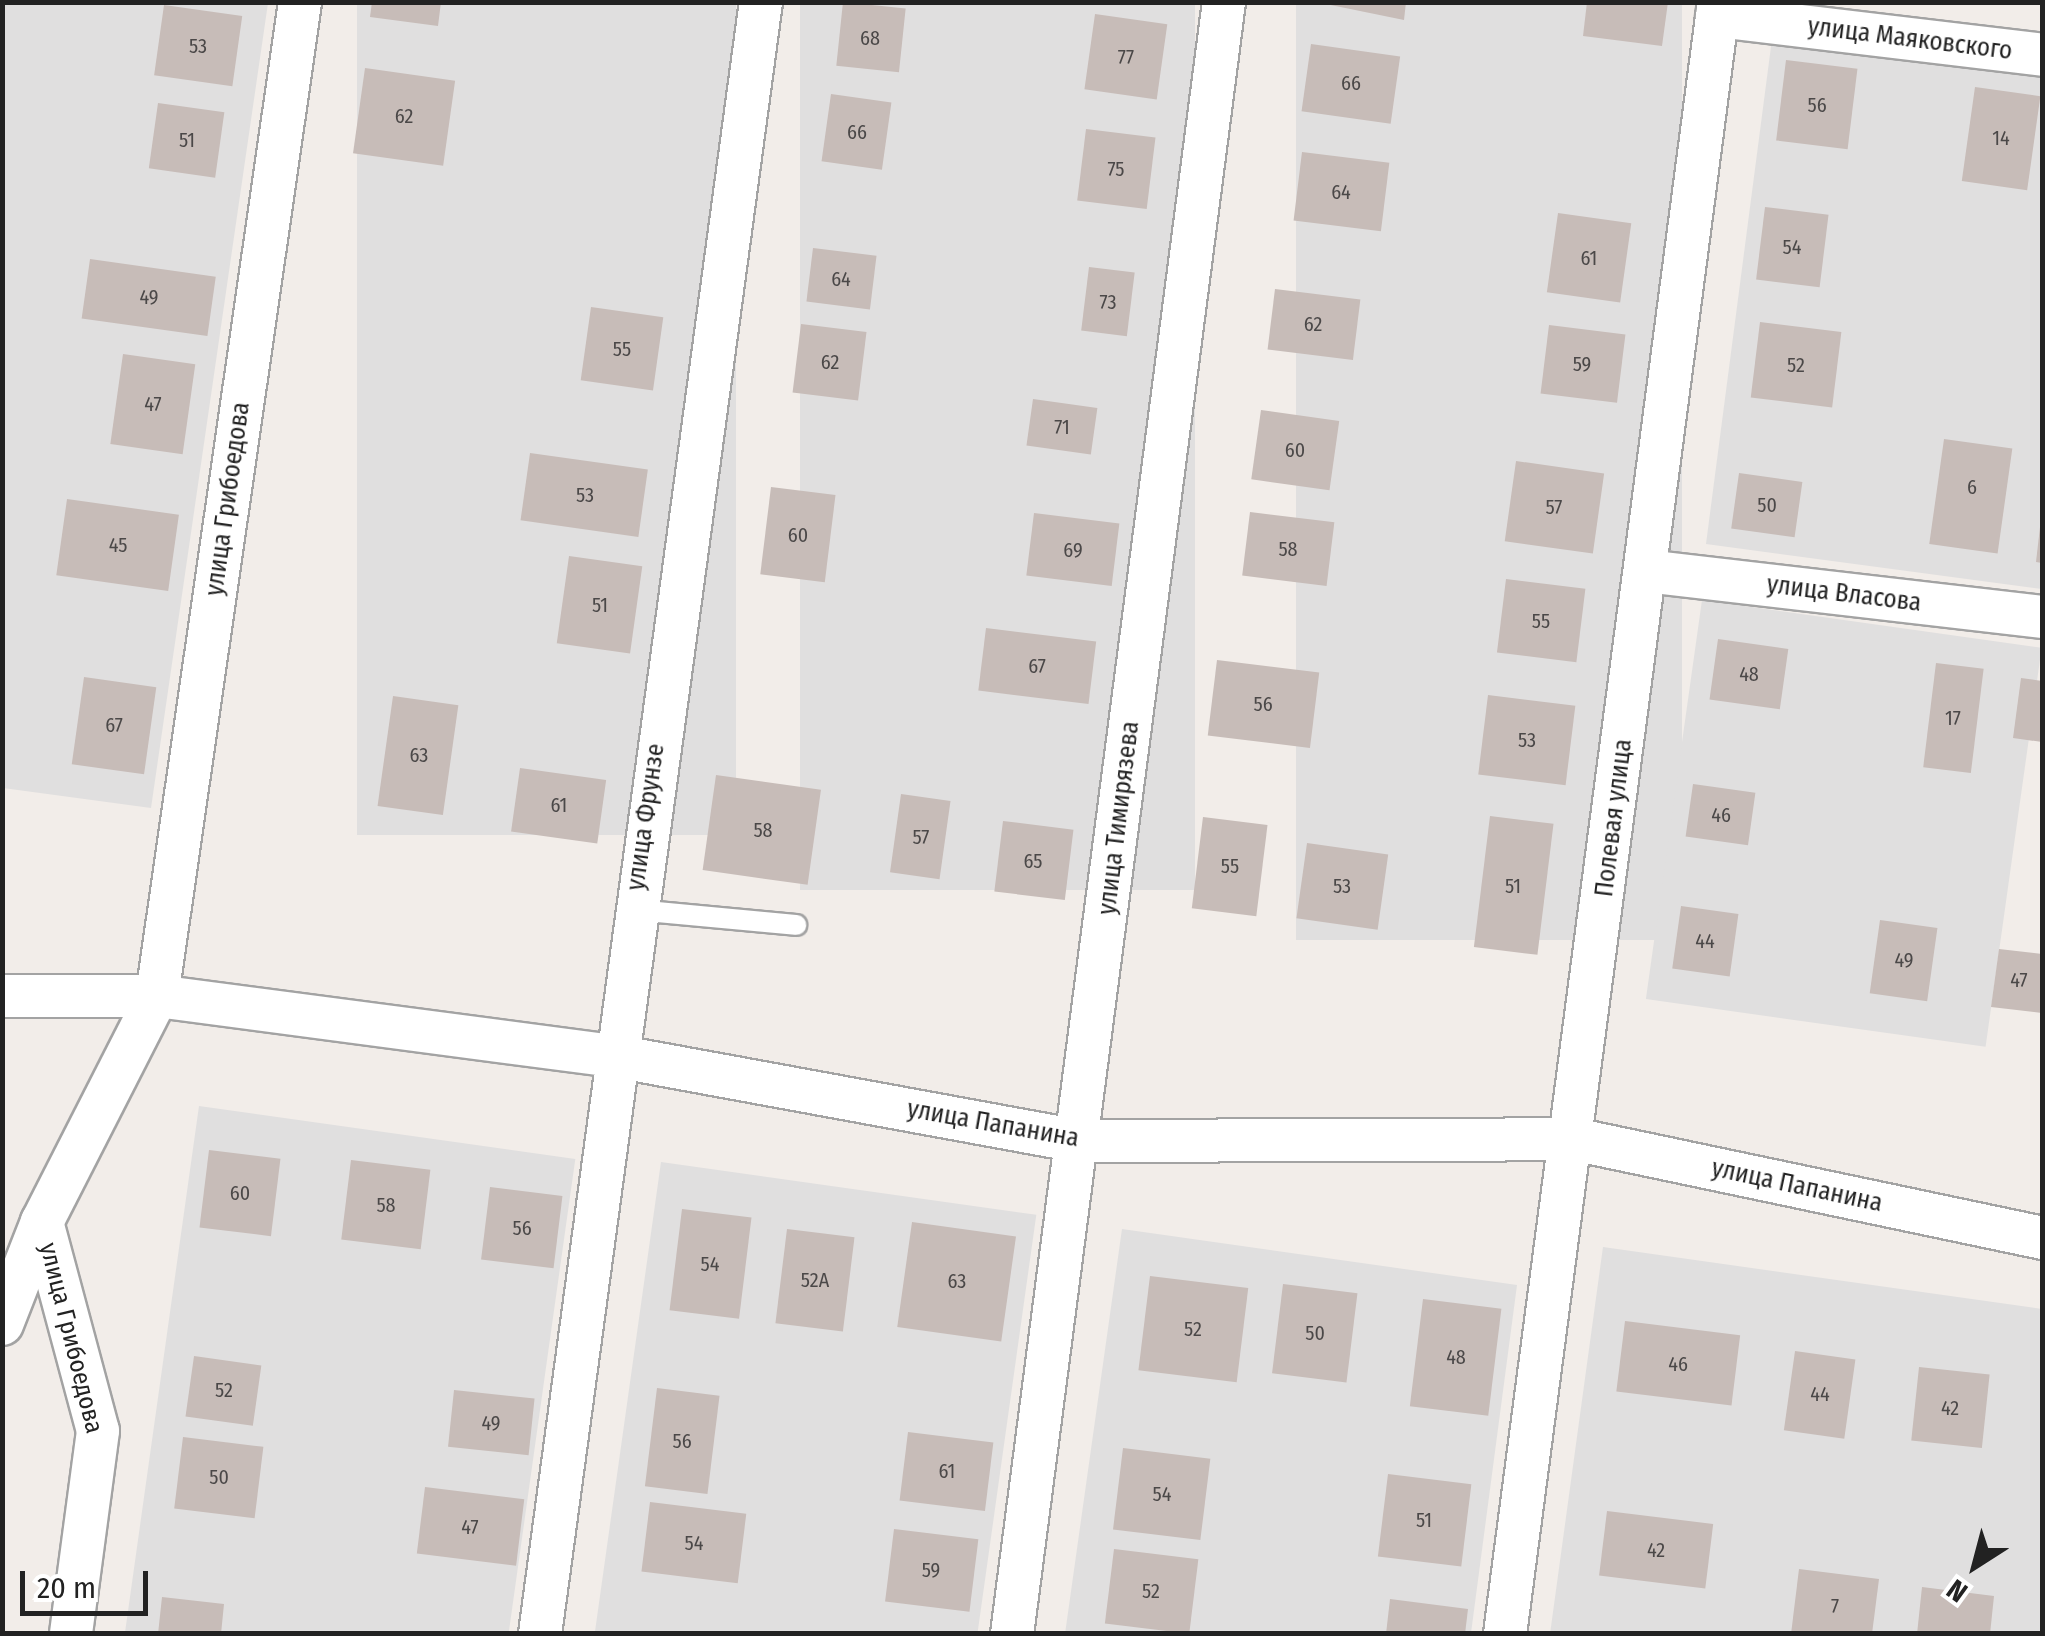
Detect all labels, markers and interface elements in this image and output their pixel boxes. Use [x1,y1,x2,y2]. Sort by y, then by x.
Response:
street label: улица Маяковского [1806,12,2014,66]
house number: 68 [860,26,880,50]
house number: 53 [189,34,207,58]
house number: 77 [1118,45,1134,69]
house number: 66 [1341,71,1361,95]
house number: 56 [1807,93,1827,117]
house number: 62 [395,104,413,128]
house number: 66 [847,120,867,144]
house number: 14 [1992,126,2010,150]
house number: 51 [179,128,195,152]
house number: 75 [1108,157,1124,181]
house number: 64 [1331,180,1351,204]
house number: 54 [1783,235,1801,259]
house number: 61 [1581,246,1597,270]
house number: 64 [831,267,851,291]
house number: 49 [139,285,159,309]
house number: 73 [1100,290,1116,314]
house number: 62 [1304,312,1322,336]
house number: 55 [613,337,631,361]
house number: 62 [821,350,839,374]
house number: 59 [1573,352,1591,376]
house number: 52 [1787,353,1805,377]
house number: 47 [144,392,162,416]
street label: улица Грибоедова [200,400,256,598]
house number: 71 [1054,415,1070,439]
house number: 60 [1285,438,1305,462]
house number: 6 [1967,475,1977,499]
house number: 53 [576,483,594,507]
house number: 50 [1757,493,1777,517]
house number: 57 [1546,495,1562,519]
house number: 60 [788,523,808,547]
house number: 45 [109,533,127,557]
house number: 58 [1278,537,1298,561]
house number: 69 [1063,538,1083,562]
street label: улица Власова [1765,570,1923,618]
house number: 51 [592,593,608,617]
house number: 55 [1532,609,1550,633]
house number: 67 [1028,654,1046,678]
house number: 48 [1739,662,1759,686]
house number: 56 [1253,692,1273,716]
house number: 17 [1945,706,1961,730]
house number: 67 [105,713,123,737]
street label: улица Тимирязева [1092,720,1146,916]
house number: 53 [1518,728,1536,752]
street label: Полевая улица [1589,737,1639,899]
street label: улица Фрунзе [621,742,671,892]
house number: 63 [410,743,428,767]
house number: 61 [551,793,567,817]
house number: 46 [1711,803,1731,827]
house number: 58 [753,818,773,842]
house number: 57 [913,825,929,849]
house number: 65 [1024,849,1042,873]
house number: 55 [1221,854,1239,878]
house number: 53 [1333,874,1351,898]
house number: 51 [1505,874,1521,898]
house number: 44 [1695,929,1715,953]
house number: 49 [1894,948,1914,972]
house number: 47 [2010,968,2028,992]
street label: улица Папанина [905,1094,1081,1154]
street label: улица Папанина [1709,1153,1885,1219]
house number: 60 [230,1181,250,1205]
house number: 58 [376,1193,396,1217]
house number: 56 [512,1216,532,1240]
street label: улица Грибоедова [33,1240,109,1436]
house number: 54 [701,1252,719,1276]
house number: 52А [801,1268,829,1292]
house number: 63 [948,1269,966,1293]
house number: 52 [1184,1317,1202,1341]
house number: 50 [1305,1321,1325,1345]
house number: 48 [1446,1345,1466,1369]
house number: 46 [1668,1352,1688,1376]
house number: 52 [215,1378,233,1402]
house number: 44 [1810,1382,1830,1406]
house number: 42 [1941,1396,1959,1420]
house number: 49 [481,1411,501,1435]
house number: 56 [672,1429,692,1453]
house number: 61 [939,1459,955,1483]
house number: 50 [209,1465,229,1489]
house number: 54 [1153,1482,1171,1506]
house number: 51 [1416,1508,1432,1532]
house number: 47 [461,1515,479,1539]
north arrow [1925,1516,2025,1616]
house number: 54 [685,1531,703,1555]
house number: 42 [1647,1538,1665,1562]
scale bar [25,1551,152,1613]
house number: 59 [922,1558,940,1582]
text: 20 m [37,1570,96,1606]
text: N [1941,1572,1974,1609]
house number: 52 [1142,1579,1160,1603]
house number: 7 [1831,1594,1839,1618]

